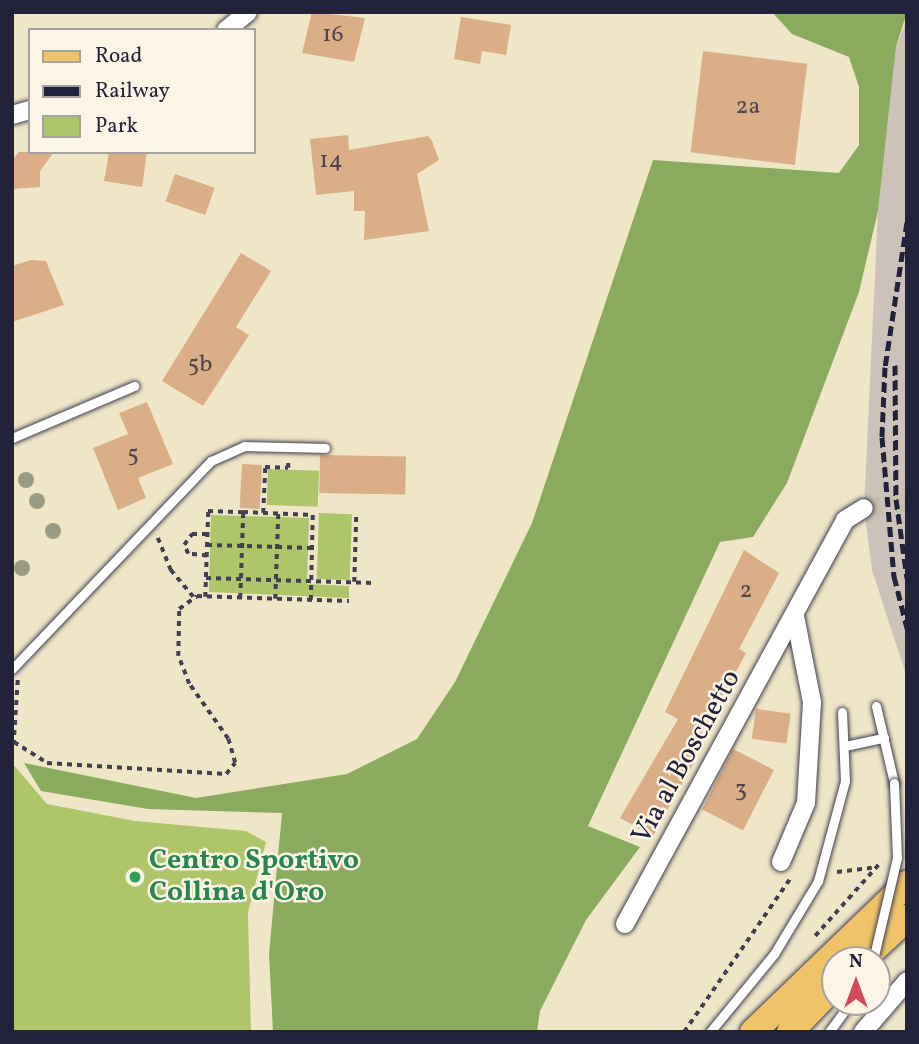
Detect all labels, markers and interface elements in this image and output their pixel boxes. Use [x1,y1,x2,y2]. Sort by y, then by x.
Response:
house number: 16 [322,22,344,50]
legend [28,28,256,154]
text: Road [95,42,142,71]
text: Railway [95,77,170,106]
house number: 2a [736,94,760,122]
text: Park [95,112,138,141]
house number: 14 [319,148,343,176]
house number: 5b [188,352,212,380]
house number: 5 [127,442,139,470]
house number: 2 [740,578,752,606]
street label: Via al Boschetto [625,664,749,850]
house number: 3 [735,777,747,805]
place label: Centro Sportivo Collina d'Oro [149,844,359,910]
marker: Centro Sportivo Collina d'Oro [127,869,143,885]
north arrow [821,946,891,1016]
text: N [849,949,863,975]

